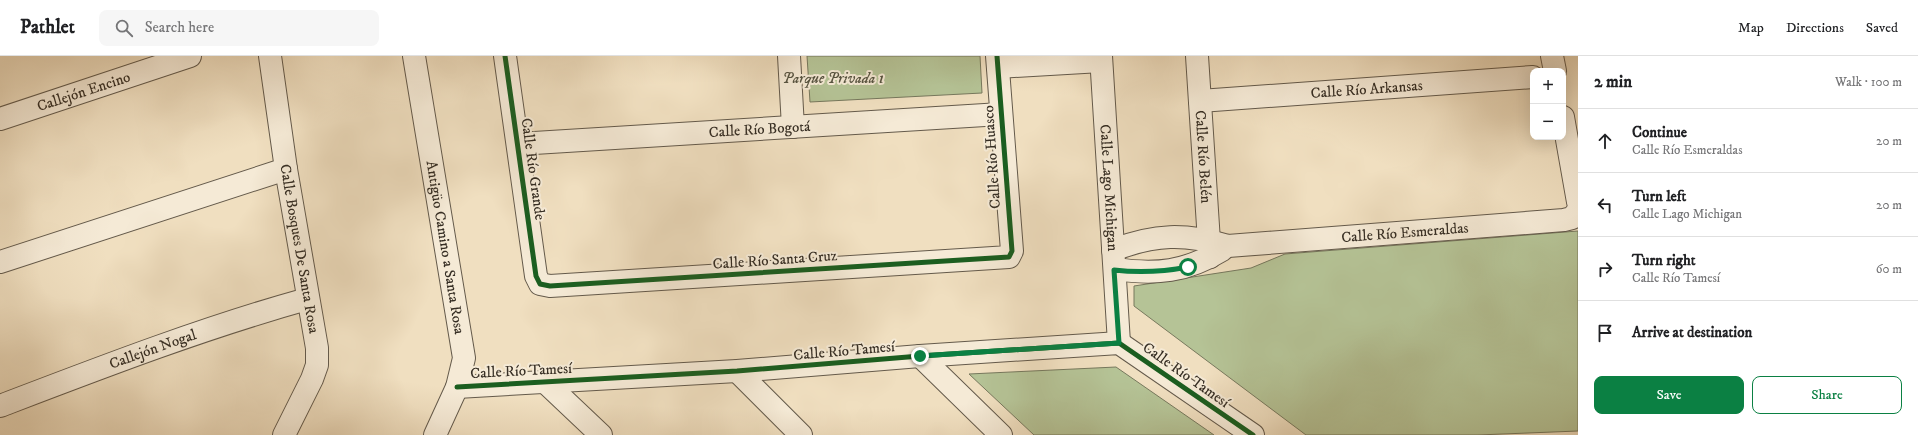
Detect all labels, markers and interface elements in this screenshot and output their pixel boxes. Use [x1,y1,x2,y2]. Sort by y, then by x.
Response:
search box [99,10,379,46]
text: Pathlet [20,16,75,39]
icon: search [113,17,135,39]
text: Search here [145,18,214,37]
text: Map [1738,19,1764,37]
text: Directions [1786,19,1844,37]
text: Saved [1866,19,1898,37]
street label: Callejón Encino [34,67,133,116]
map controls [1530,68,1566,140]
button: + [1530,68,1566,104]
park label: Parque Privada 1 [782,69,884,88]
text: 2 min [1594,71,1632,93]
text: Walk · 100 m [1835,74,1902,90]
street label: Calle Río Arkansas [1310,75,1423,103]
button: − [1530,104,1566,140]
street label: Calle Río Huasco [979,105,1005,209]
street label: Calle Río Belén [1191,110,1216,204]
street label: Calle Río Bogotá [708,116,812,142]
street label: Calle Río Grande [516,117,550,221]
text: Continue [1632,123,1687,142]
street label: Calle Lago Michigan [1096,124,1123,252]
icon: ahead [1594,130,1616,152]
text: 20 m [1876,133,1902,149]
text: Calle Río Esmeraldas [1632,142,1742,158]
street label: Antigüo Camino a Santa Rosa [422,159,469,336]
street label: Calle Bosques De Santa Rosa [276,163,324,335]
text: Turn left [1632,187,1686,206]
icon: left [1594,194,1616,216]
text: 20 m [1876,197,1902,213]
text: Calle Lago Michigan [1632,206,1742,222]
street label: Calle Río Esmeraldas [1341,218,1469,247]
street label: Calle Río Santa Cruz [712,246,838,274]
text: Turn right [1632,251,1695,270]
route start [1179,258,1197,276]
icon: right [1594,258,1616,280]
text: 60 m [1876,261,1902,277]
text: Calle Río Tamesí [1632,270,1720,286]
icon: arrive [1594,322,1616,344]
text: Arrive at destination [1632,323,1752,342]
street label: Callejón Nogal [107,325,199,373]
street label: Calle Río Tamesí [792,337,897,365]
street label: Calle Río Tamesí [1139,338,1234,413]
route end [911,347,929,365]
street label: Calle Río Tamesí [470,359,573,383]
button: Save [1594,376,1744,414]
button: Share [1752,376,1902,414]

